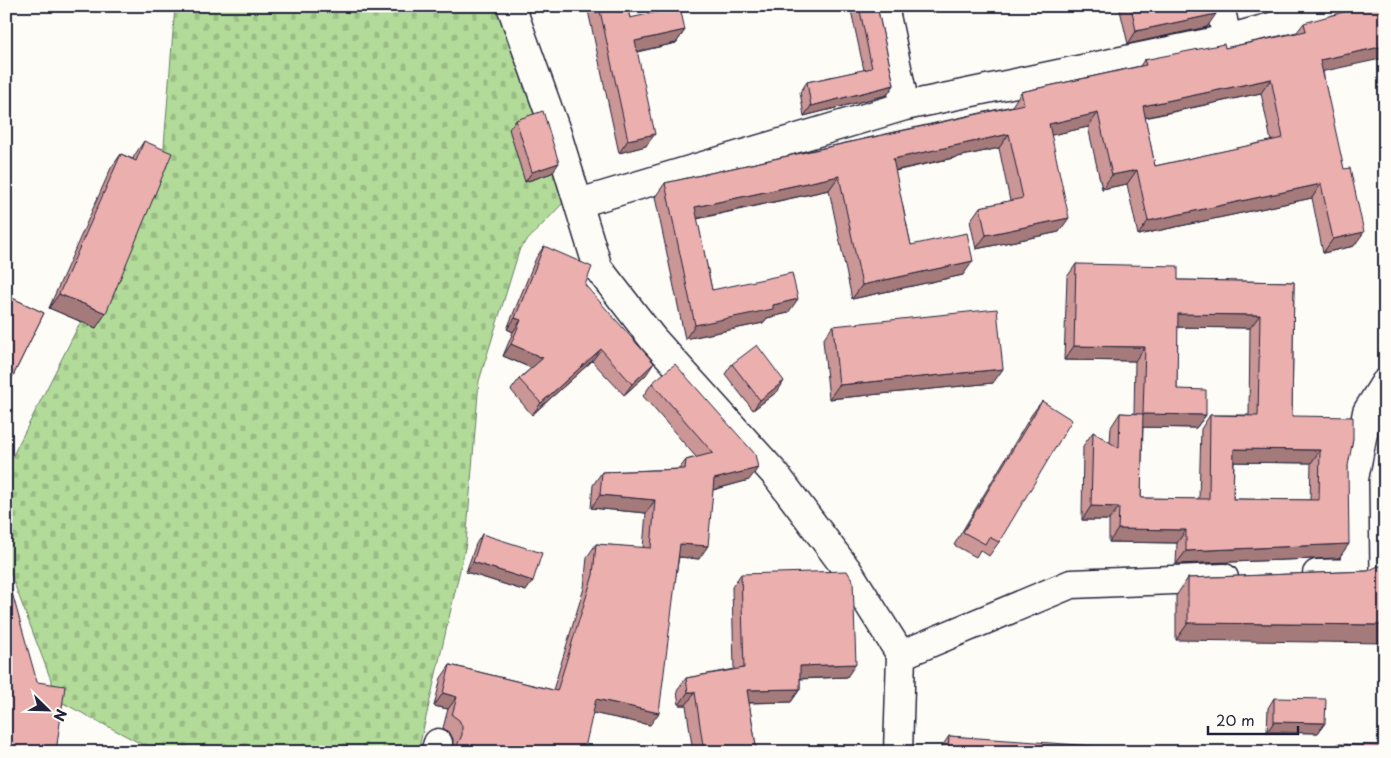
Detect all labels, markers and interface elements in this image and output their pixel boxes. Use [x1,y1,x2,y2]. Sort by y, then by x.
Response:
north arrow [22,686,72,736]
scale bar [1208,703,1298,735]
text: N [49,706,72,724]
text: 20 m [1216,708,1255,731]

